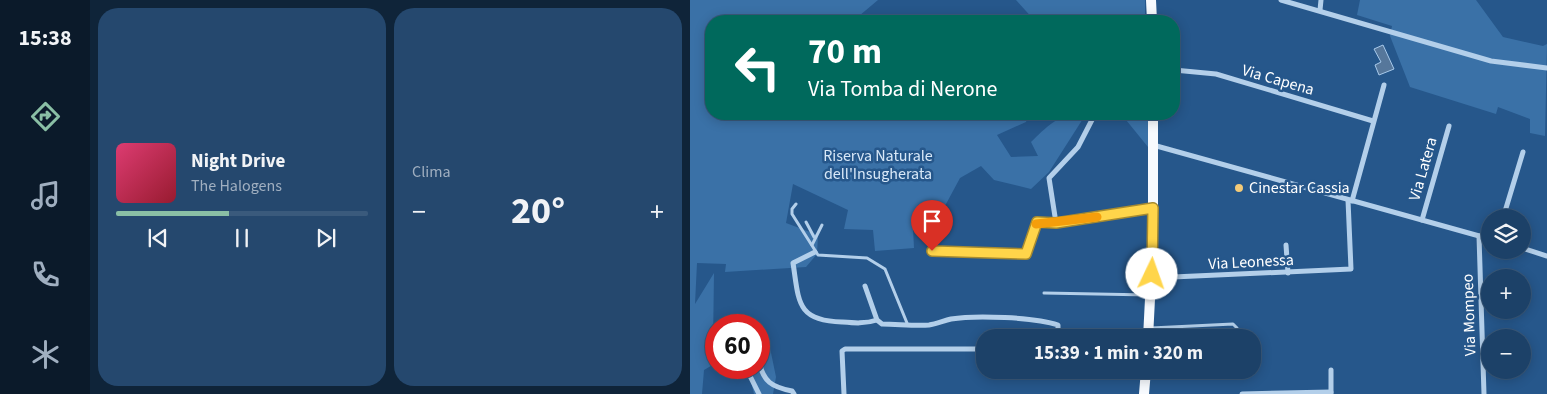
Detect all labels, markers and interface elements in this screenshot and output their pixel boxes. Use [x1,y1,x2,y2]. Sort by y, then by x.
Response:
text: 15:38 [18,22,72,54]
text: 70 m [808,27,882,77]
icon: left [725,35,790,100]
street label: Via Capena [1239,59,1317,101]
text: Via Tomba di Nerone [808,73,998,105]
icon: directions [28,99,63,134]
street label: Via Latera [1403,135,1443,203]
park label: Riserva Naturale dell'Insugherata [823,145,933,185]
text: Night Drive [191,148,285,175]
text: Clima [412,161,450,183]
text: The Halogens [191,175,282,197]
place label: Cinestar Cassia [1249,177,1350,199]
icon: music [28,178,63,213]
marker: Cinestar Cassia [1233,182,1245,194]
text: 20° [511,184,565,238]
text: − [412,192,426,232]
text: + [650,192,664,232]
pin [911,200,953,251]
icon: arrive [918,207,946,235]
map controls [1481,209,1531,379]
button: layers [1481,209,1531,259]
icon: previous [144,224,172,252]
icon: pause [228,224,256,252]
icon: next [312,224,340,252]
position arrow [1125,247,1177,299]
street label: Via Leonessa [1208,249,1294,275]
icon: phone [28,257,63,292]
button: + [1481,269,1531,319]
street label: Via Mompeo [1457,273,1481,357]
speed limit sign: 60 [705,314,770,379]
button: − [1481,329,1531,379]
icon: climate [28,337,63,372]
text: 15:39 · 1 min · 320 m [1034,340,1203,367]

